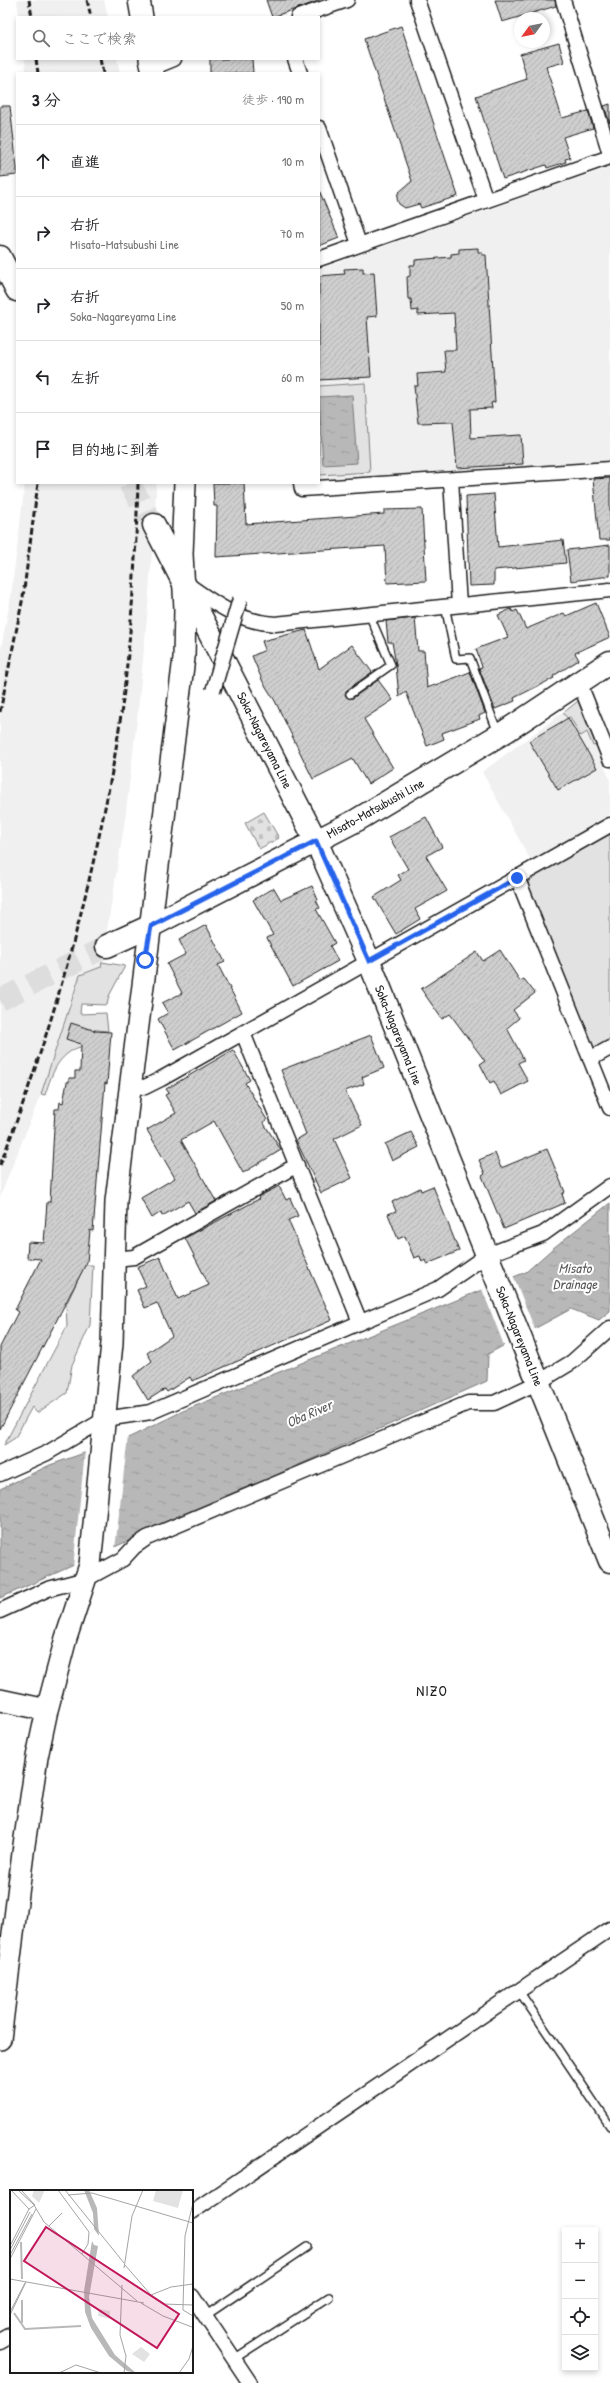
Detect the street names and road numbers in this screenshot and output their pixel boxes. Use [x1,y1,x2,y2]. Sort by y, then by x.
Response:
street label: Soka-Nagareyama Line [233,689,297,791]
street label: Misato-Matsubushi Line [323,774,427,842]
street label: Soka-Nagareyama Line [371,982,427,1088]
street label: Soka-Nagareyama Line [492,1283,548,1389]

